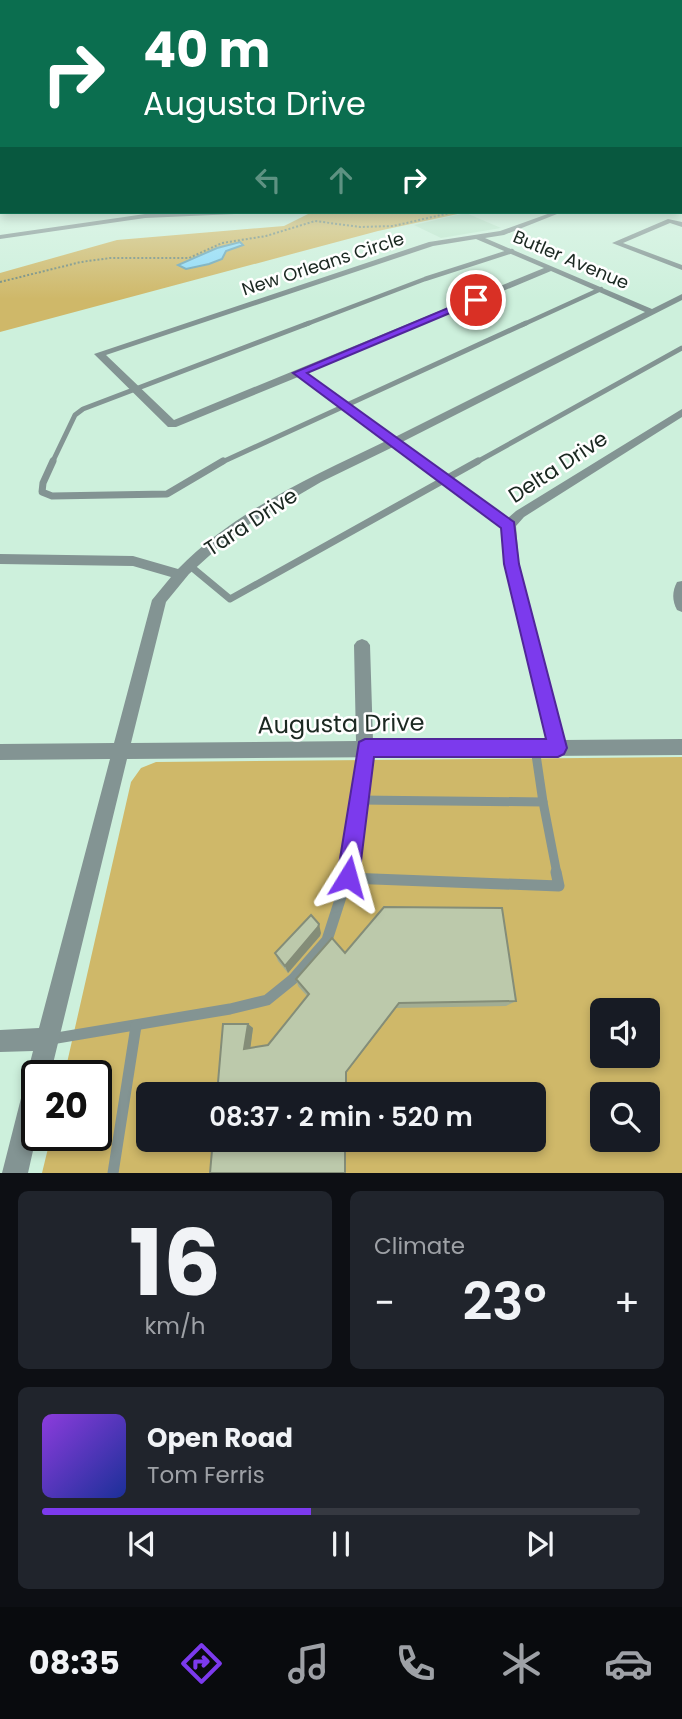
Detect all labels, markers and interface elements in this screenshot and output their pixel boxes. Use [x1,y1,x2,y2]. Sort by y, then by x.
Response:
text: 40 m [143,16,270,84]
icon: right [28,28,119,119]
text: Augusta Drive [143,81,366,126]
icon: left [249,161,287,199]
icon: ahead [322,161,360,199]
icon: right [395,161,433,199]
street label: Butler Avenue [509,224,633,295]
street label: New Orleans Circle [238,225,407,302]
pin [446,270,506,330]
icon: arrive [457,281,495,319]
street label: Delta Drive [502,424,613,510]
street label: Tara Drive [198,481,303,563]
street label: Augusta Drive [257,706,425,741]
position arrow [311,840,385,914]
map controls [590,998,660,1152]
button: sound [590,998,660,1068]
speed limit sign: 20 [21,1060,112,1151]
button: search [590,1082,660,1152]
text: 08:37 · 2 min · 520 m [209,1099,473,1135]
text: 16 [129,1199,221,1327]
text: Climate [374,1230,465,1262]
text: 23° [462,1265,547,1338]
text: − [374,1276,395,1329]
text: + [614,1276,640,1329]
text: km/h [144,1310,206,1342]
text: Open Road [147,1420,293,1456]
text: Tom Ferris [147,1459,265,1491]
icon: previous [123,1525,161,1563]
icon: pause [322,1525,360,1563]
icon: next [521,1525,559,1563]
icon: directions [177,1639,226,1688]
icon: music [284,1639,333,1688]
icon: phone [391,1639,440,1688]
icon: climate [497,1639,546,1688]
icon: car [604,1639,653,1688]
text: 08:35 [29,1640,120,1685]

